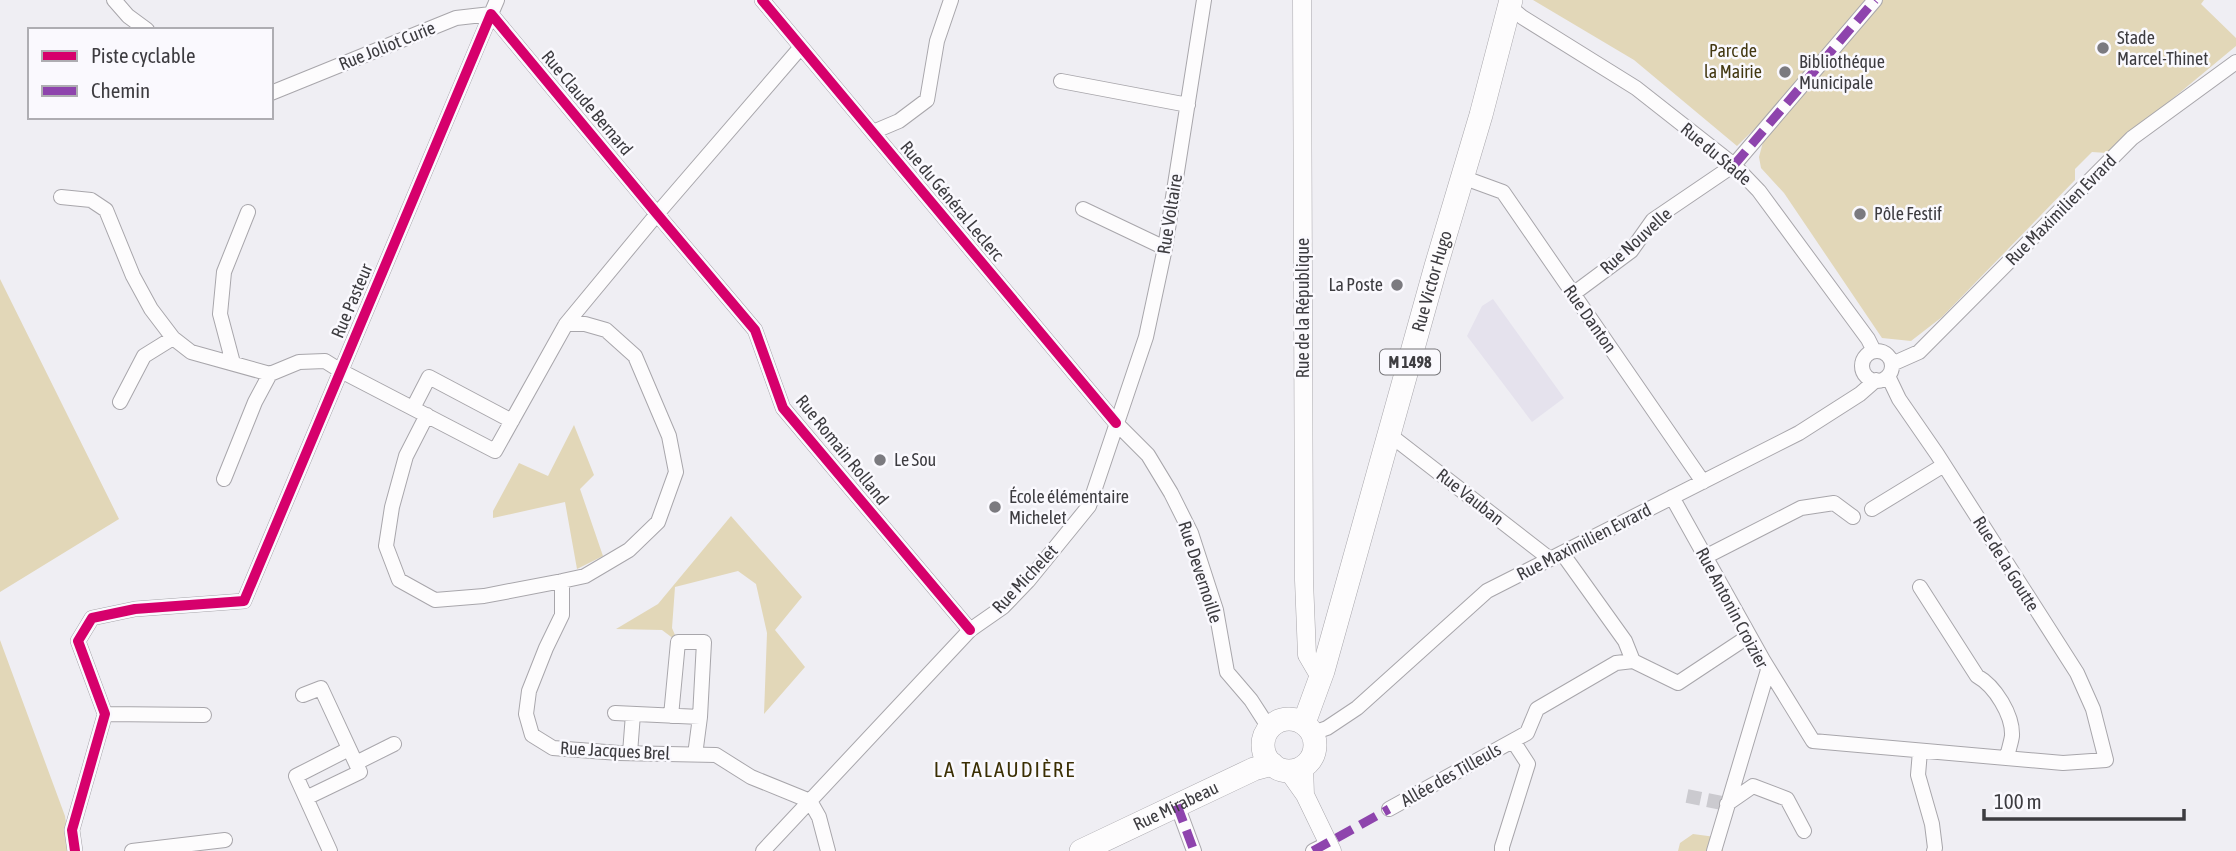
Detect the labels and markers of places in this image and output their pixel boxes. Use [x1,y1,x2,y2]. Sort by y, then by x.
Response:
place label: Stade Marcel-Thinet [2117,27,2208,69]
marker: Stade Marcel-Thinet [2095,40,2111,56]
place label: Bibliothéque Municipale [1799,51,1885,93]
marker: Bibliothéque Municipale [1777,64,1793,80]
place label: Pôle Festif [1874,203,1942,224]
marker: Pôle Festif [1852,206,1868,222]
place label: La Poste [1329,274,1383,295]
marker: La Poste [1389,277,1405,293]
place label: Le Sou [894,449,936,470]
marker: Le Sou [872,452,888,468]
place label: École élémentaire Michelet [1009,486,1129,528]
marker: École élémentaire Michelet [987,499,1003,515]

